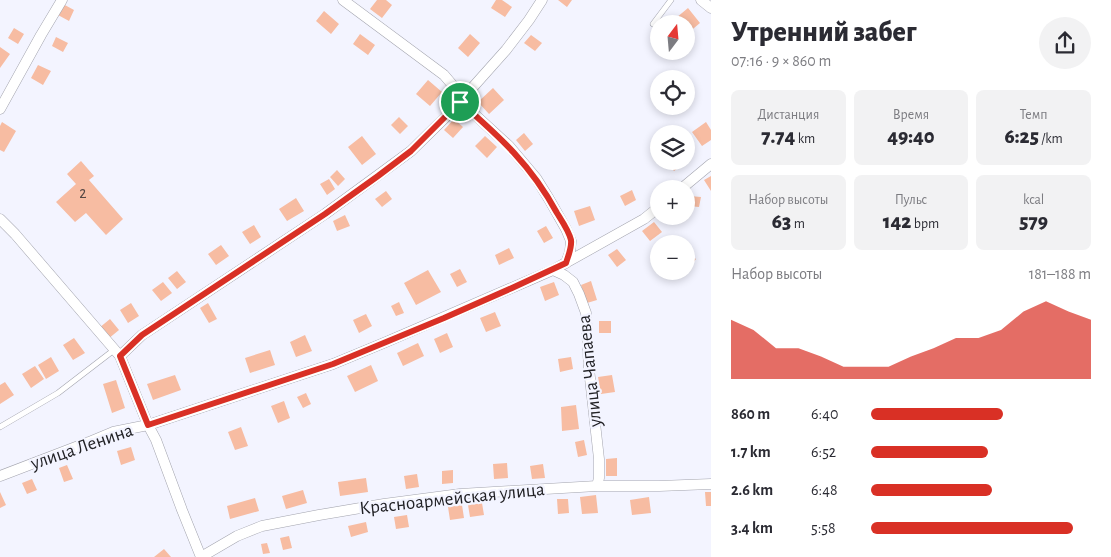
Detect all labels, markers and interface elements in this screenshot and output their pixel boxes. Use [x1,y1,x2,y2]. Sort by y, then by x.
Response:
north arrow [650,15,695,60]
map controls [650,15,695,280]
button: share [1039,17,1091,69]
text: Утренний забег [731,19,916,47]
text: 07:16 · 9 × 860 m [731,53,831,69]
button: locate [650,70,695,115]
pin [439,81,481,123]
icon: arrive [446,88,474,116]
text: Дистанция [757,108,819,122]
text: Время [893,108,929,122]
text: Темп [1020,108,1048,122]
button: layers [650,125,695,170]
text: 7.74 [761,126,795,147]
text: 49:40 [887,126,935,147]
text: 6:25 [1005,126,1039,147]
text: km [795,132,815,146]
text: /km [1039,132,1063,146]
button: + [650,180,695,225]
house number: 2 [79,185,87,201]
text: Набор высоты [748,193,828,207]
text: Пульс [895,193,927,207]
text: kcal [1023,193,1044,207]
text: 63 [772,211,791,232]
text: 142 [883,211,911,232]
text: 579 [1019,211,1048,232]
text: m [791,217,805,231]
text: bpm [911,217,939,231]
button: − [650,235,695,280]
text: Набор высоты [731,266,822,282]
text: 181–188 m [1029,266,1091,282]
street label: улица Чапаева [575,314,605,429]
text: 860 m [731,406,770,422]
text: 6:40 [811,406,838,422]
street label: улица Ленина [28,421,136,474]
text: 1.7 km [731,444,771,460]
text: 6:52 [811,444,836,460]
street label: Красноармейская улица [358,480,546,518]
text: 2.6 km [731,482,773,498]
text: 6:48 [811,482,837,498]
text: 3.4 km [731,520,773,536]
text: 5:58 [811,520,836,536]

